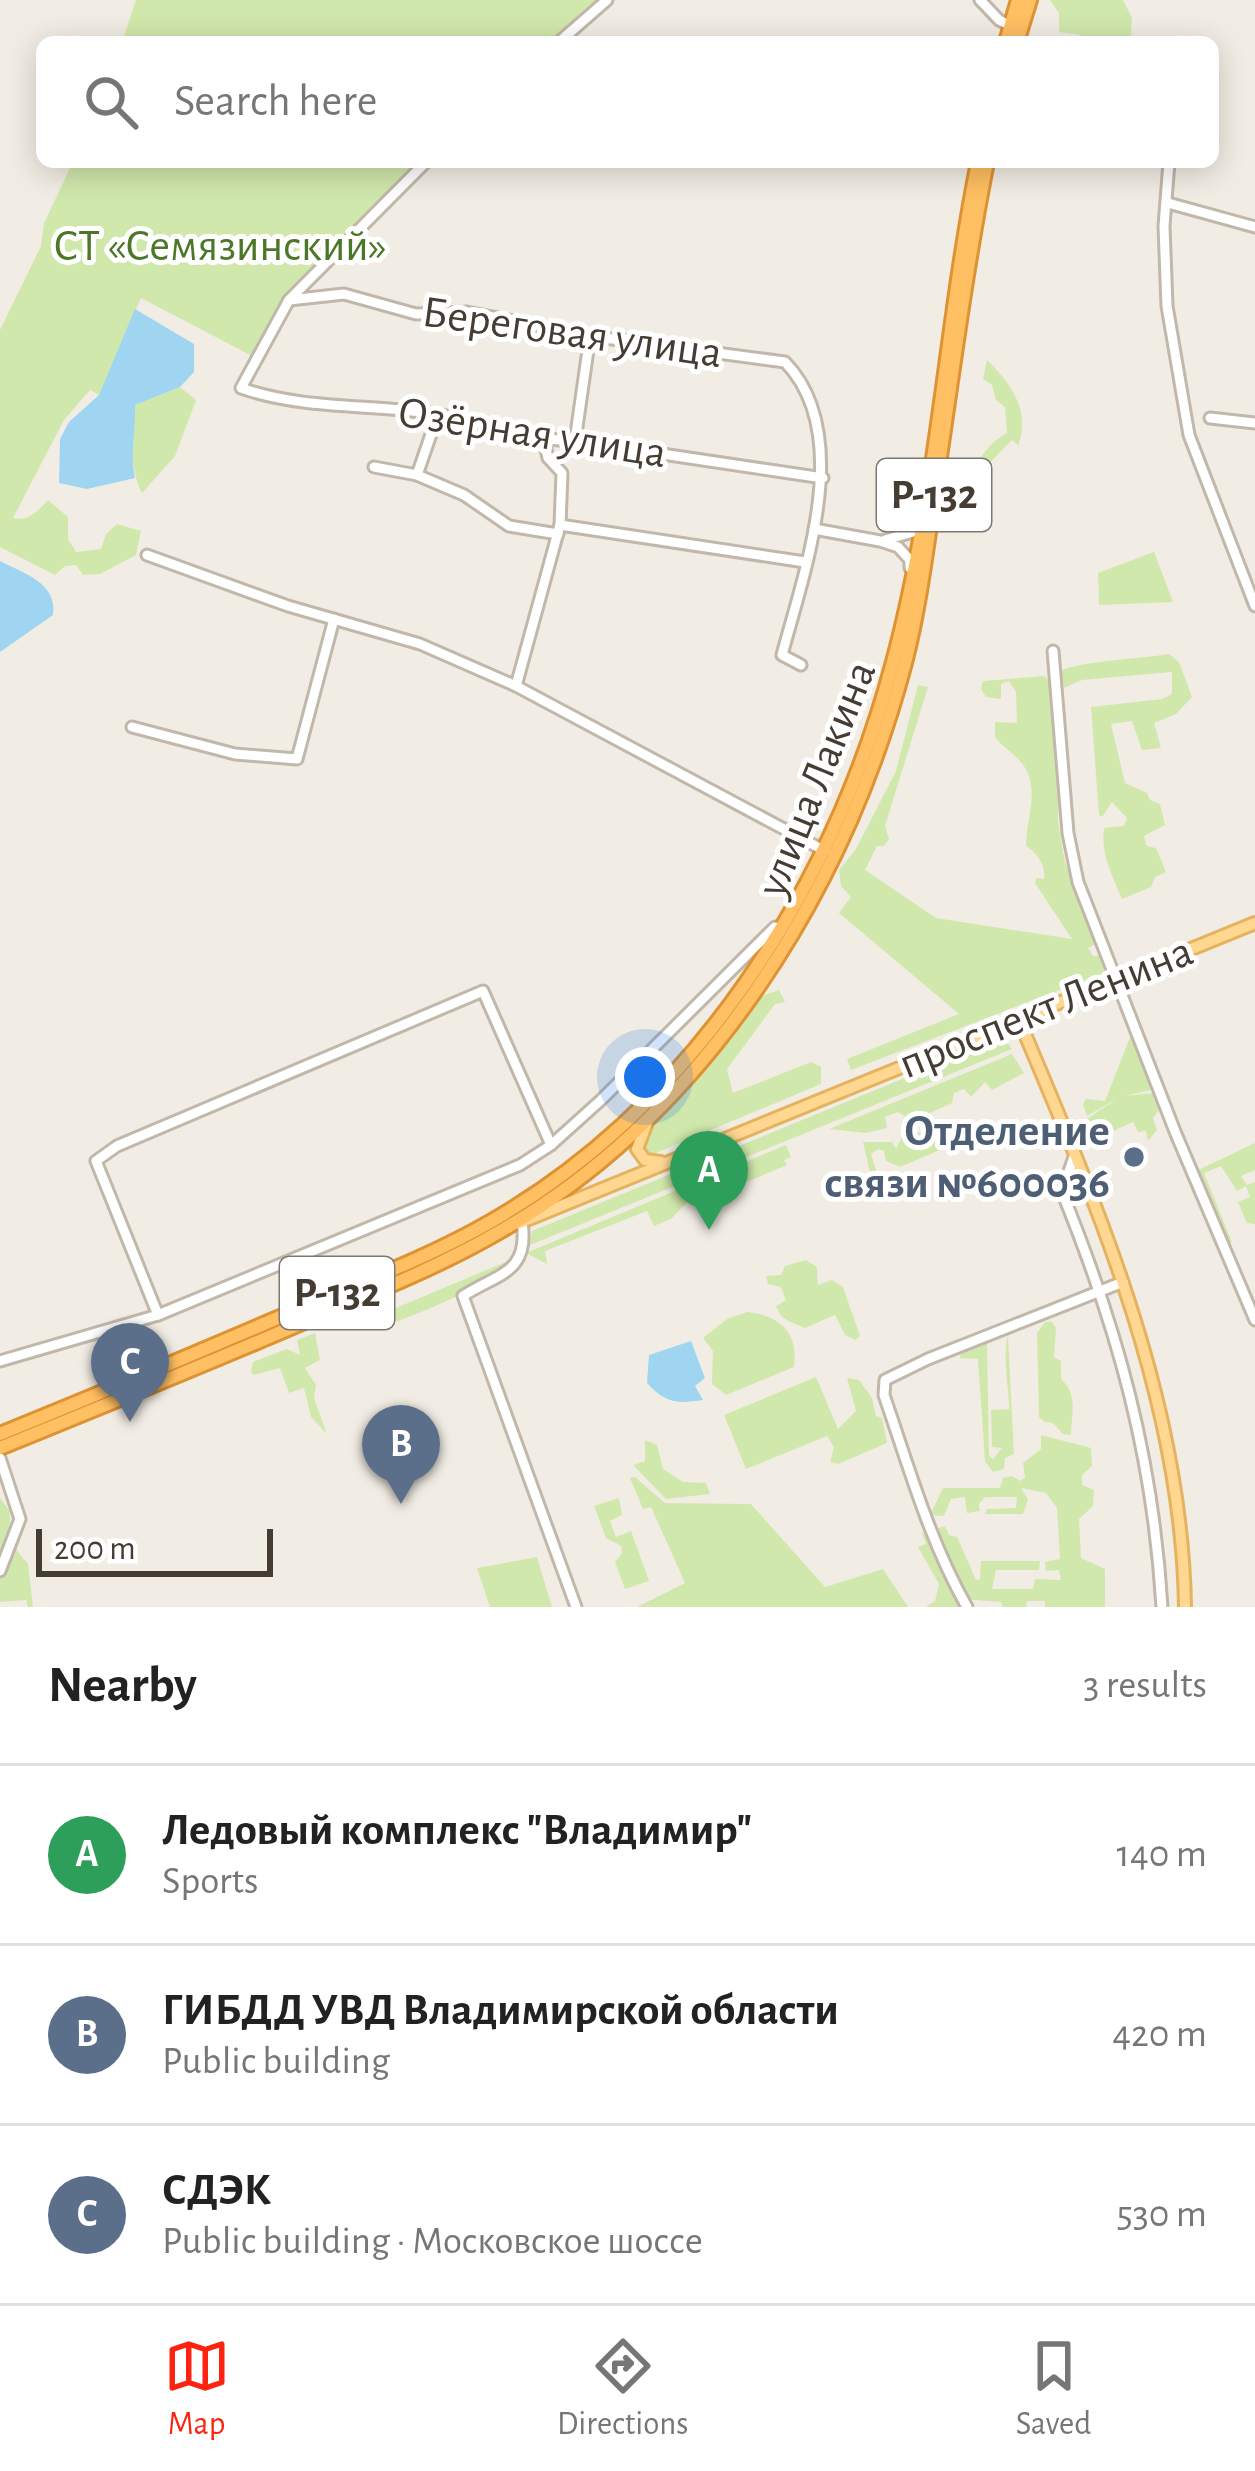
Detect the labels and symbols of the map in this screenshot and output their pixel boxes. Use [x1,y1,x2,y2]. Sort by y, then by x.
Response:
park label: СТ «Семязинский» [53,224,387,269]
street label: Береговая улица [419,290,725,376]
street label: Озёрная улица [395,390,669,476]
road number: Р-132 [877,459,991,531]
street label: улица Лакина [749,655,885,904]
street label: проспект Ленина [893,929,1199,1087]
your location [615,1047,675,1107]
place label: Отделение связи №600036 [824,1109,1110,1206]
pin: A [670,1131,748,1230]
marker: Отделение связи №600036 [1121,1144,1147,1170]
road number: Р-132 [280,1257,394,1329]
pin: C [91,1323,169,1422]
pin: B [362,1405,440,1504]
scale bar [36,1523,273,1576]

